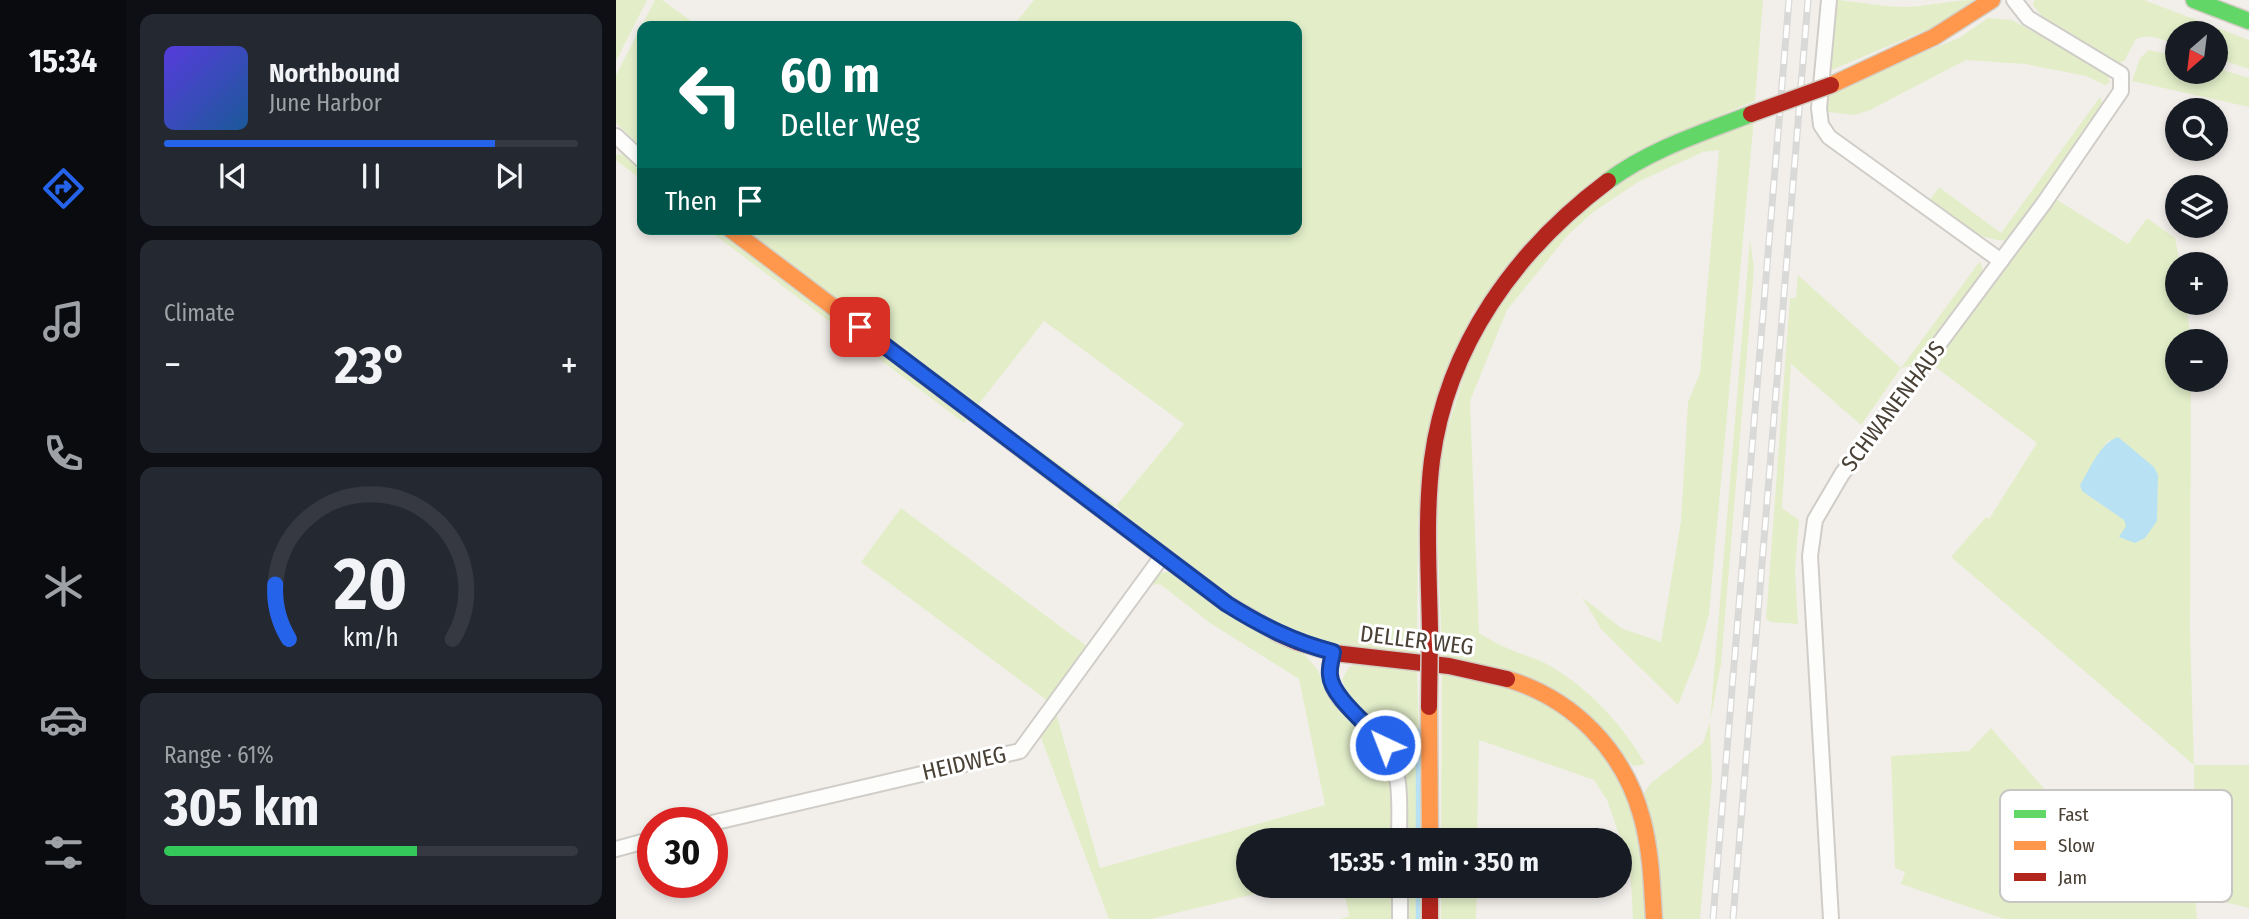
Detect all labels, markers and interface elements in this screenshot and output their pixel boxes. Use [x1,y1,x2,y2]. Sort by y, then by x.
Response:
north arrow [2165,21,2228,84]
map controls [2165,21,2228,392]
text: 15:34 [29,42,97,80]
text: 60 m [780,46,880,105]
icon: left [665,49,756,140]
text: Northbound [269,58,400,89]
text: June Harbor [269,89,382,117]
button: search [2165,98,2228,161]
text: Deller Weg [780,106,920,144]
icon: previous [214,157,252,195]
icon: pause [352,157,390,195]
icon: next [490,157,528,195]
icon: directions [39,164,88,213]
button: layers [2165,175,2228,238]
icon: arrive [731,182,769,220]
text: Then [665,186,717,217]
button: + [2165,252,2228,315]
icon: music [39,297,88,346]
pin [830,297,890,357]
text: Climate [164,299,235,327]
icon: arrive [841,308,879,346]
button: − [2165,329,2228,392]
text: 23° [334,334,407,397]
street label: SCHWANENHAUS [1835,335,1951,477]
text: − [164,342,181,388]
text: + [561,342,578,388]
icon: phone [39,429,88,478]
text: 20 [333,541,408,628]
icon: climate [39,562,88,611]
street label: DELLER WEG [1359,619,1475,661]
text: km/h [343,622,399,652]
icon: car [39,695,88,744]
position arrow [1348,708,1422,782]
street label: HEIDWEG [919,740,1009,786]
text: Range · 61% [164,741,274,769]
text: 305 km [164,776,319,839]
legend [2000,790,2232,902]
text: Fast [2058,803,2089,826]
speed limit sign: 30 [637,807,728,898]
icon: filters [39,828,88,877]
text: Slow [2058,834,2095,857]
text: 15:35 · 1 min · 350 m [1329,847,1539,878]
text: Jam [2058,866,2087,889]

